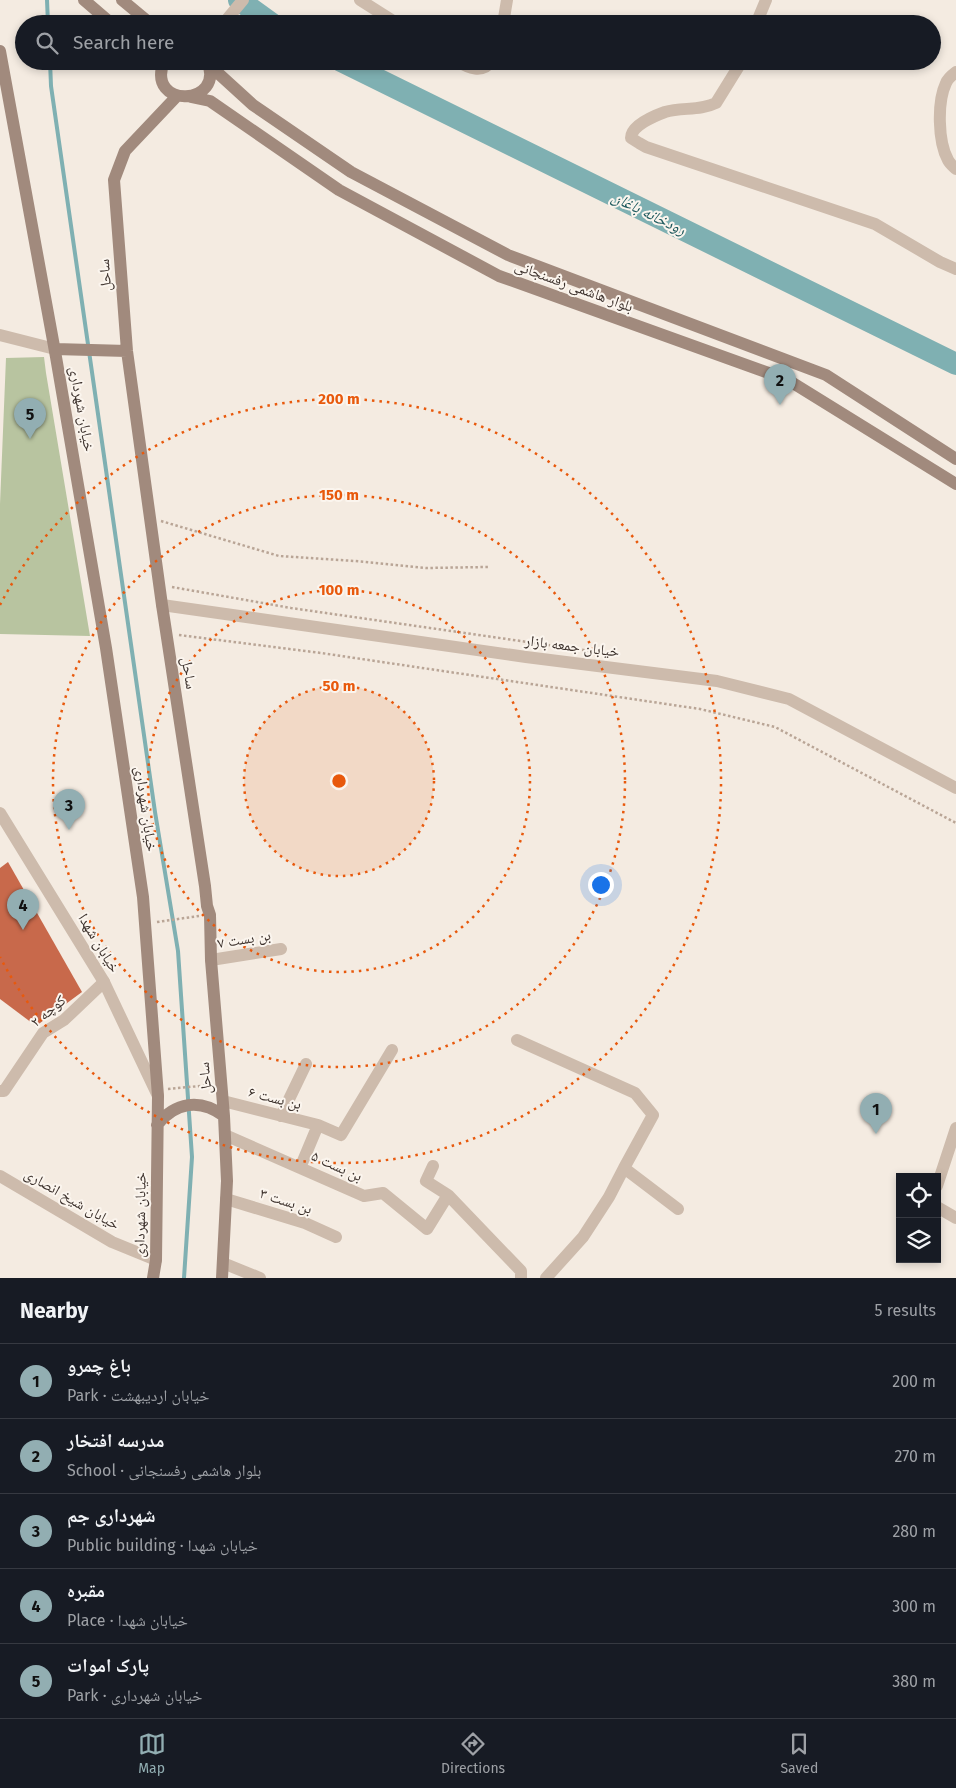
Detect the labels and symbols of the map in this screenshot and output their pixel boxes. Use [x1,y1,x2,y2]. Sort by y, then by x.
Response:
water label: رودخانه باغان [608,187,689,240]
street label: بلوار هاشمی رفسنجانی [512,256,636,317]
street label: ساحل [95,258,116,292]
pin: 2 [764,364,796,405]
street label: خیابان شهرداری [65,365,98,453]
text: 200 m [318,390,360,408]
pin: 5 [14,398,46,439]
text: 150 m [319,486,359,504]
text: 100 m [319,581,359,599]
street label: خیابان جمعه بازار [523,631,621,662]
street label: ساحل [177,656,200,691]
text: 50 m [322,677,356,695]
street label: خیابان شهرداری [130,765,161,853]
centre of rings [330,772,348,790]
pin: 3 [53,789,85,830]
your location [588,872,614,898]
pin: 4 [7,889,39,930]
street label: خیابان شهدا [74,910,124,977]
street label: بن بست ۷ [216,926,272,953]
street label: کوچه ۲ [27,991,69,1031]
street label: ساحل [195,1061,216,1095]
street label: بن بست ۶ [246,1083,303,1114]
pin: 1 [860,1093,892,1134]
street label: بن بست ۵ [308,1147,365,1186]
street label: خیابان شیخ انصاری [21,1164,123,1235]
street label: خیابان شهرداری [130,1171,151,1258]
street label: بن بست ۳ [257,1184,314,1219]

